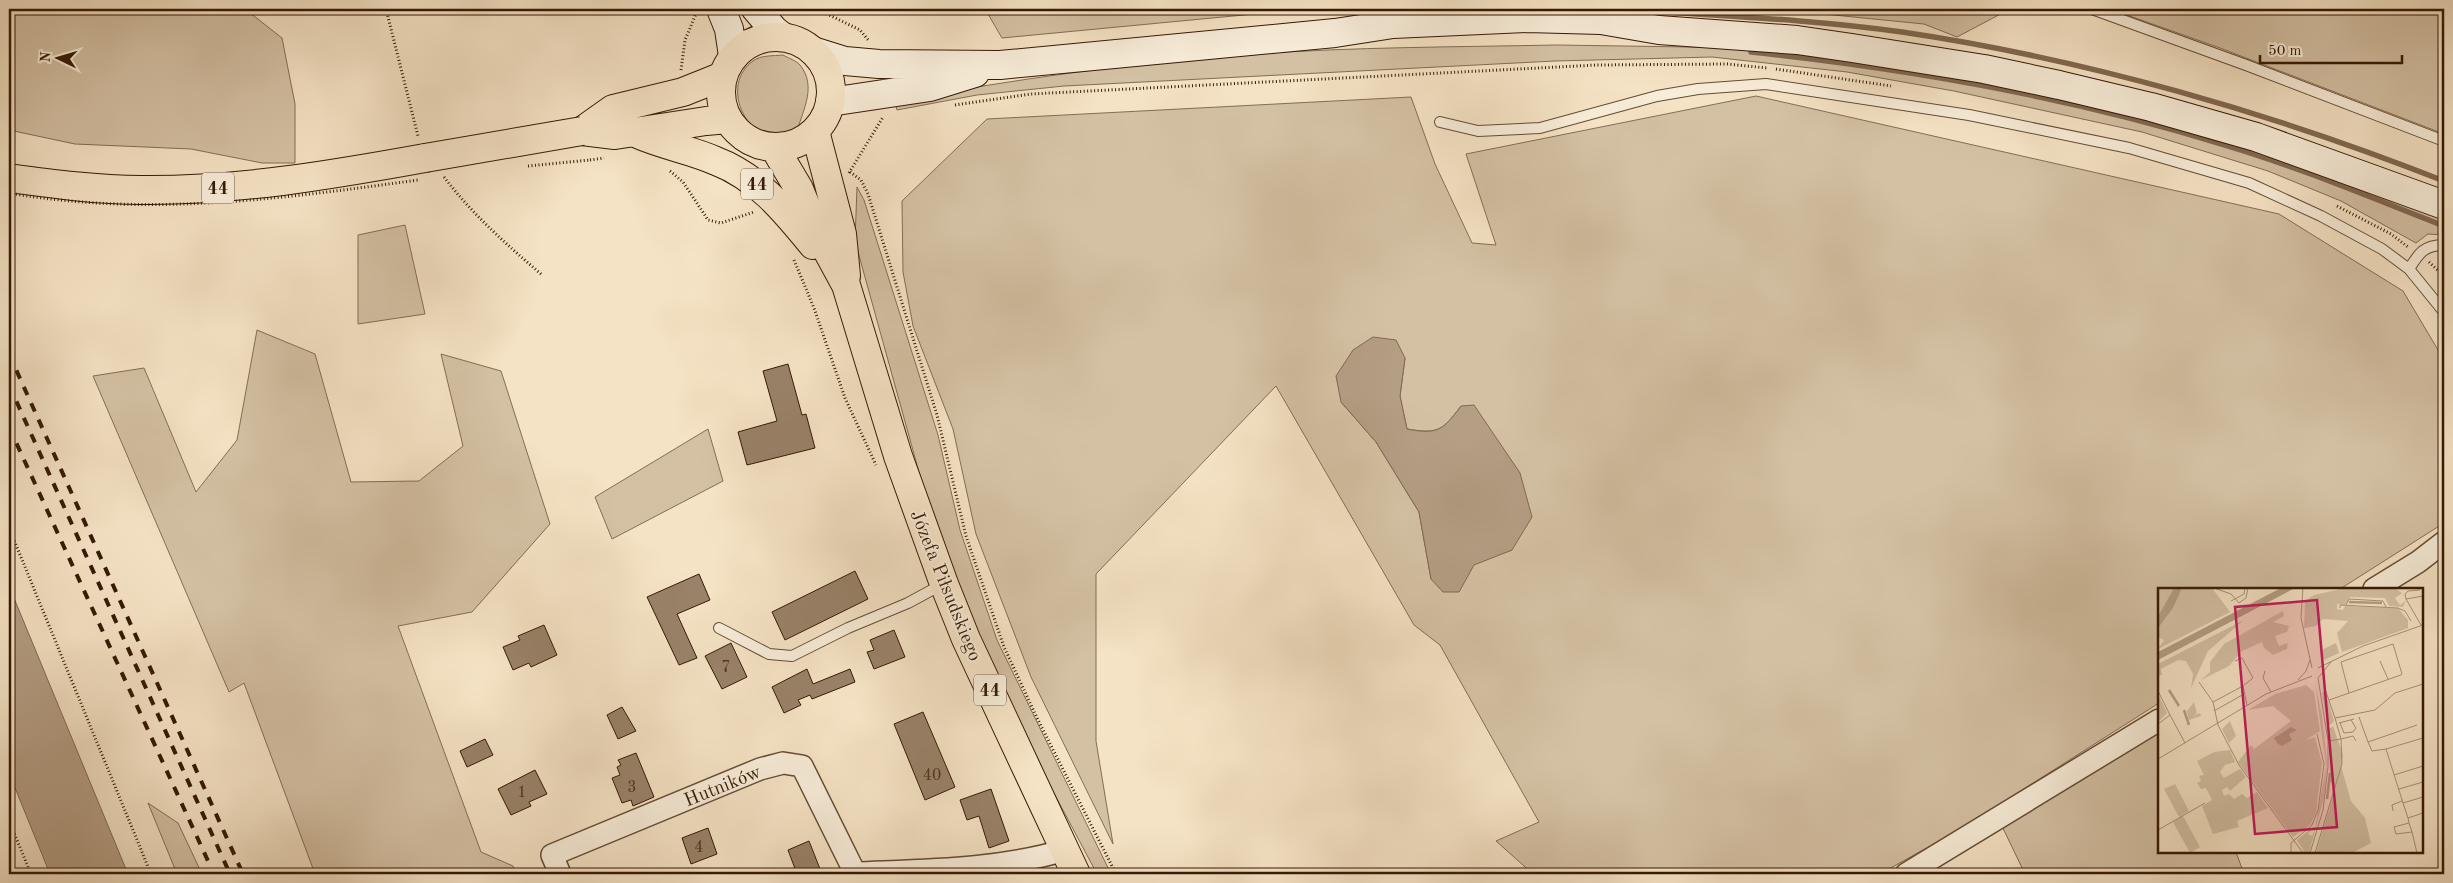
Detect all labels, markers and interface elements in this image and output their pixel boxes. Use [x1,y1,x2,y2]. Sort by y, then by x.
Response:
north arrow [32,32,82,82]
scale bar [2260,32,2403,64]
text: 50 m [2268,44,2302,59]
text: N [39,51,54,63]
road number: 44 [741,168,773,200]
road number: 44 [202,172,234,204]
street label: Józefa Piłsudskiego [906,508,984,664]
inset map [2158,588,2423,853]
house number: 7 [721,660,731,676]
road number: 44 [974,674,1006,706]
street label: Hutników [682,763,764,811]
house number: 40 [923,768,941,784]
house number: 3 [627,780,637,796]
house number: 1 [517,785,527,801]
house number: 4 [694,840,704,856]

